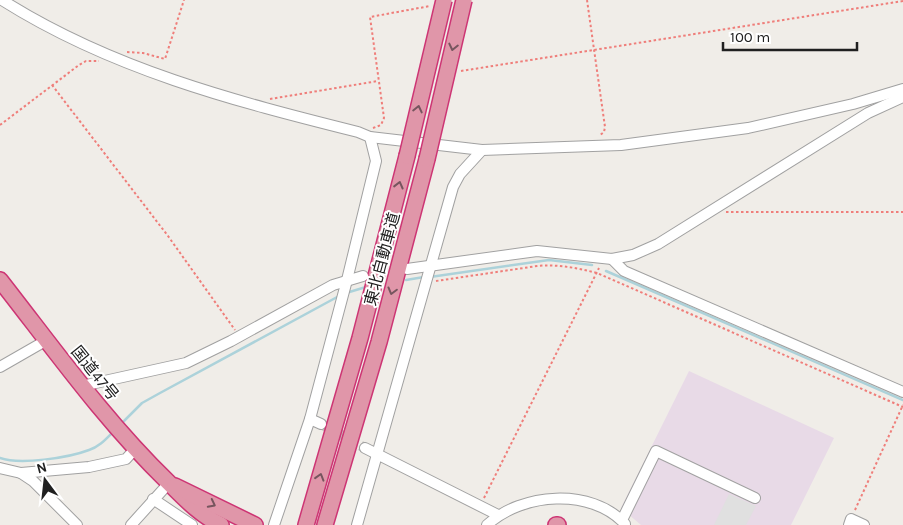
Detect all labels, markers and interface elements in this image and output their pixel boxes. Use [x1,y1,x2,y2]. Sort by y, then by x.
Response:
scale bar [723,20,857,52]
text: 100 m [730,28,770,46]
one-way arrow [448,43,459,52]
one-way arrow [412,105,423,114]
one-way arrow [394,182,404,190]
street label: 東北自動車道 [360,210,404,308]
one-way arrow [387,287,398,295]
street label: 国道47号 [67,342,123,404]
north arrow [20,455,70,505]
text: N [35,458,49,477]
one-way arrow [315,473,325,482]
one-way arrow [207,498,216,508]

